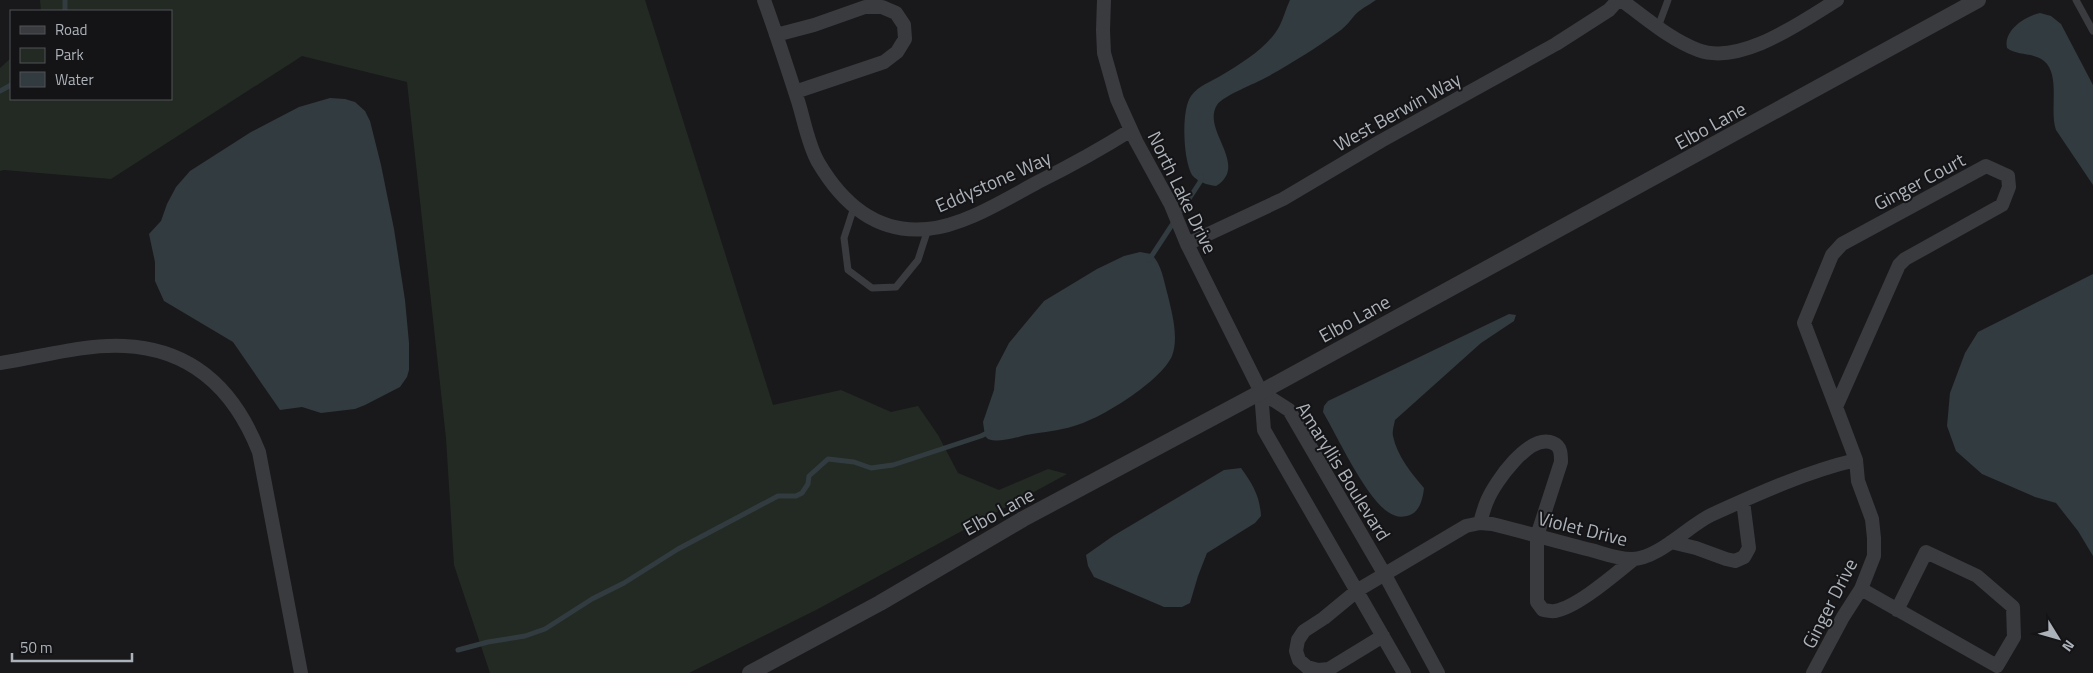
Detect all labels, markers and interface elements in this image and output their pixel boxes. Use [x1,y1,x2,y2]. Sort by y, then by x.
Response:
legend [10,10,172,100]
text: Road [55,18,87,41]
text: Park [55,43,84,66]
street label: West Berwin Way [1328,64,1466,158]
text: Water [55,68,94,91]
street label: Elbo Lane [1669,94,1751,156]
street label: North Lake Drive [1141,126,1225,258]
street label: Eddystone Way [930,143,1056,219]
street label: Ginger Court [1868,145,1970,217]
street label: Elbo Lane [1313,287,1395,349]
street label: Amaryllis Boulevard [1290,396,1398,546]
street label: Elbo Lane [957,480,1039,542]
street label: Violet Drive [1535,503,1631,553]
street label: Ginger Drive [1794,553,1864,653]
north arrow [2033,613,2083,663]
scale bar [12,630,132,662]
text: 50 m [20,636,53,659]
text: N [2057,636,2080,656]

